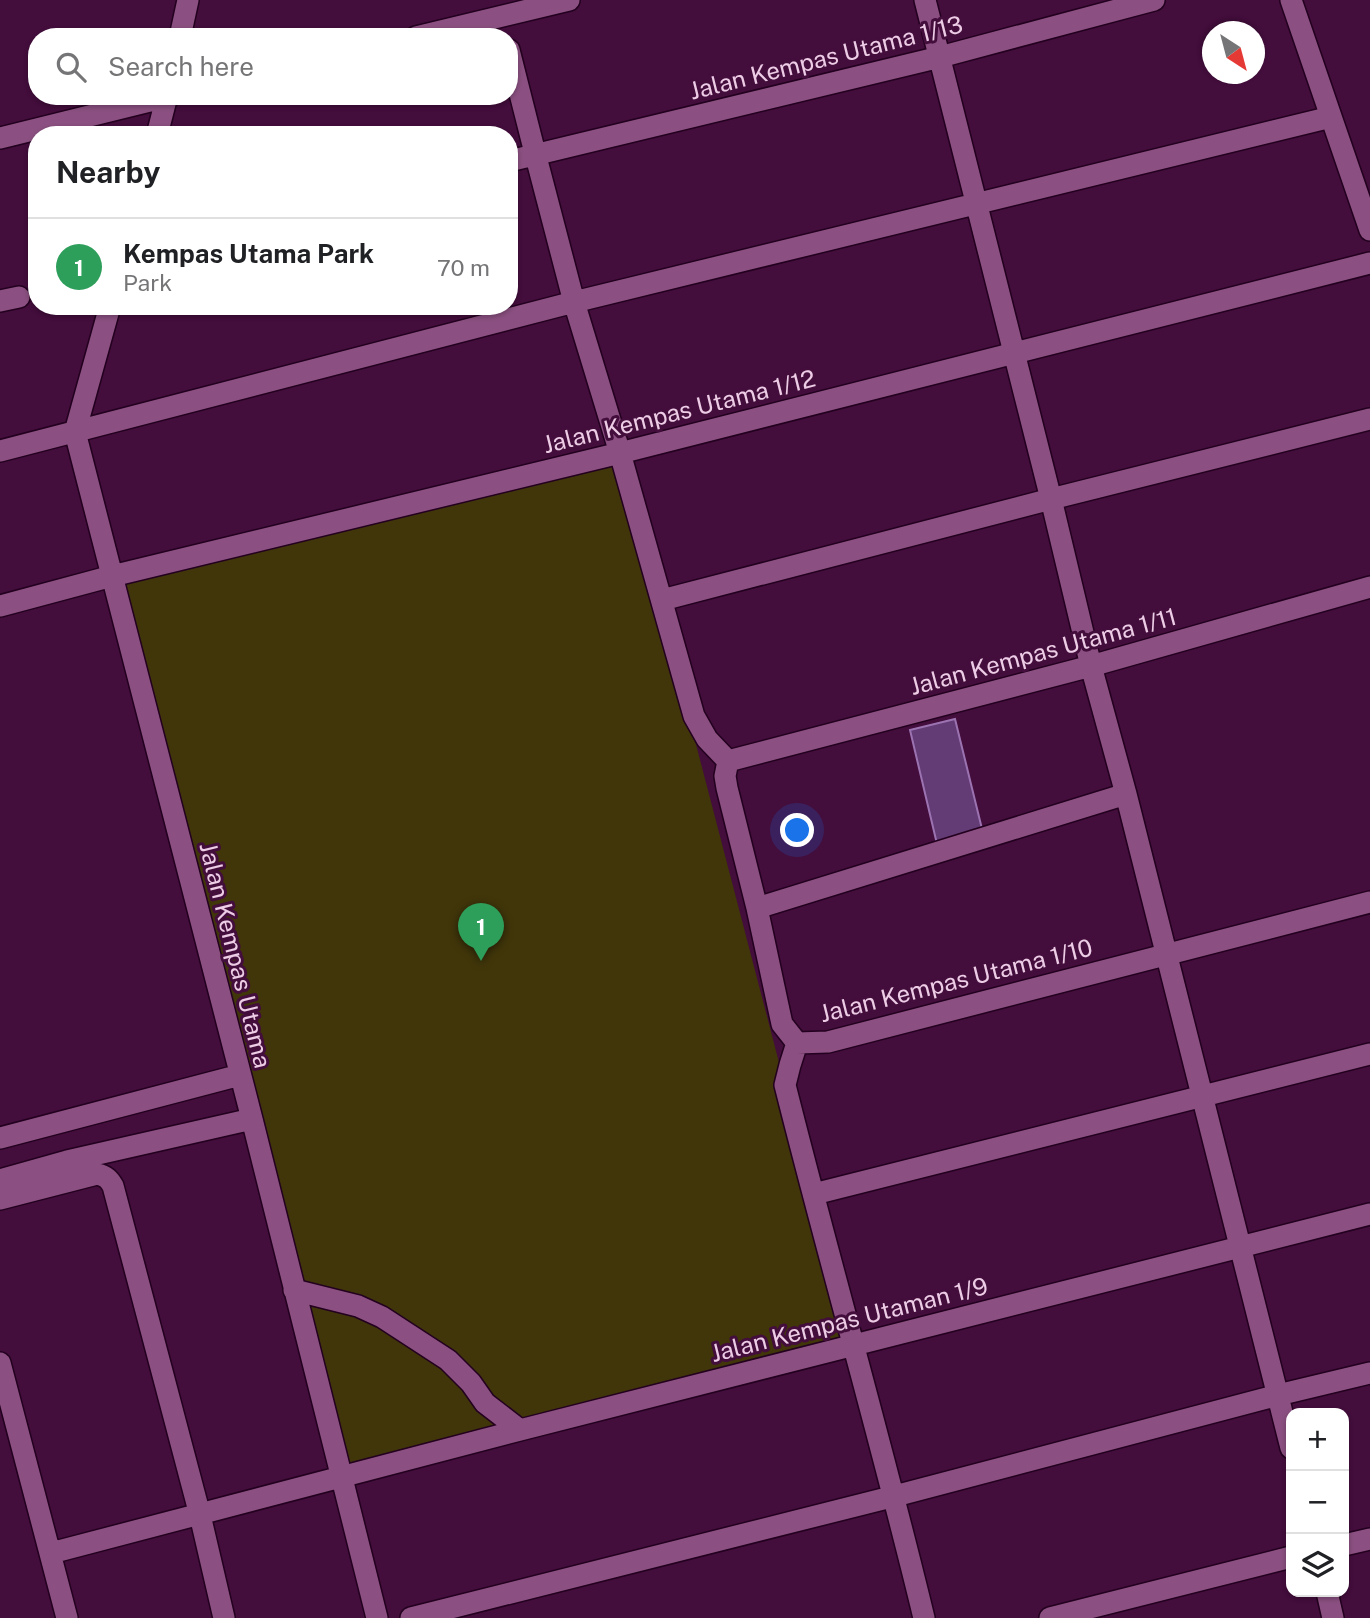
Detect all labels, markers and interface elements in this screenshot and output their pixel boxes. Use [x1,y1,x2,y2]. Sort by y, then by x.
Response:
street label: Jalan Kempas Utama 1/13 [687,9,965,105]
north arrow [1202,21,1265,84]
search box [28,28,518,105]
icon: search [52,48,90,86]
text: Search here [108,51,254,82]
text: Nearby [56,154,160,190]
text: Kempas Utama Park [123,238,374,269]
text: 1 [74,254,84,281]
text: 70 m [437,254,490,281]
text: Park [123,269,172,296]
street label: Jalan Kempas Utama 1/12 [540,364,818,458]
street label: Jalan Kempas Utama 1/11 [907,602,1179,700]
your location [780,813,814,847]
street label: Jalan Kempas Utama [194,839,278,1071]
pin: 1 [458,903,504,961]
street label: Jalan Kempas Utama 1/10 [817,933,1095,1027]
street label: Jalan Kempas Utaman 1/9 [708,1271,990,1367]
map controls [1286,1408,1349,1597]
button: + [1286,1408,1349,1471]
button: − [1286,1471,1349,1534]
button: layers [1286,1534,1349,1597]

